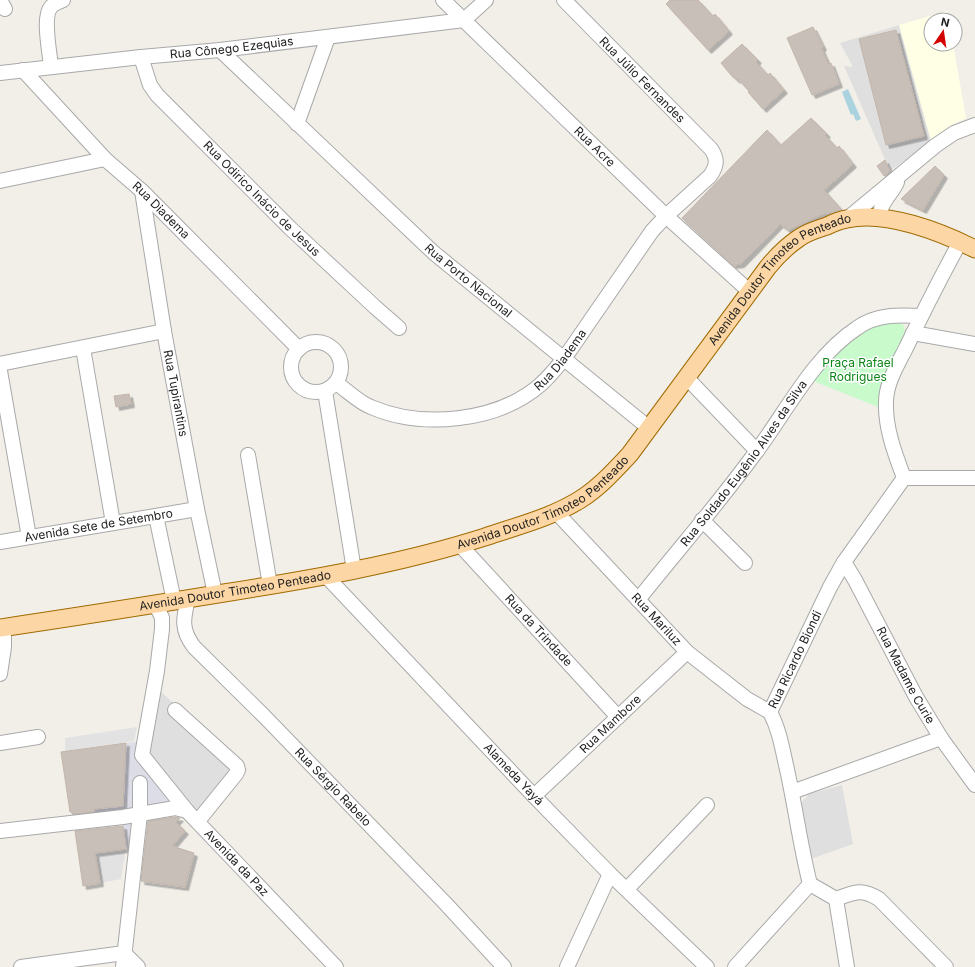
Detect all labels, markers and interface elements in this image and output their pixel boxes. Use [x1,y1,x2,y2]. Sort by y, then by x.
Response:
north arrow [923,12,963,52]
text: N [940,14,951,30]
street label: Rua Cônego Ezequias [169,33,294,61]
street label: Rua Júlio Fernandes [596,34,688,126]
street label: Rua Acre [571,123,619,170]
street label: Rua Odirico Inácio de Jesus [200,138,324,259]
street label: Rua Diadema [130,178,193,242]
street label: Avenida Doutor Timoteo Penteado [705,210,853,348]
street label: Rua Porto Nacional [422,240,515,320]
street label: Rua Diadema [531,326,589,394]
street label: Rua Tupirantins [161,349,191,438]
park label: Praça Rafael Rodrigues [822,355,894,384]
street label: Rua Soldado Eugênio Alves da Silva [677,377,810,549]
street label: Avenida Doutor Timoteo Penteado [455,452,632,552]
street label: Avenida Sete de Setembro [23,505,174,545]
street label: Avenida Doutor Timoteo Penteado [138,567,332,614]
street label: Rua Mariluz [628,589,685,649]
street label: Rua da Trindade [502,591,576,669]
street label: Rua Ricardo Biondi [765,608,825,711]
street label: Rua Madame Curie [874,624,938,726]
street label: Rua Mambore [576,691,644,756]
street label: Alameda Yayá [481,740,547,808]
street label: Rua Sérgio Rabelo [292,744,375,829]
street label: Avenida da Paz [201,826,272,899]

